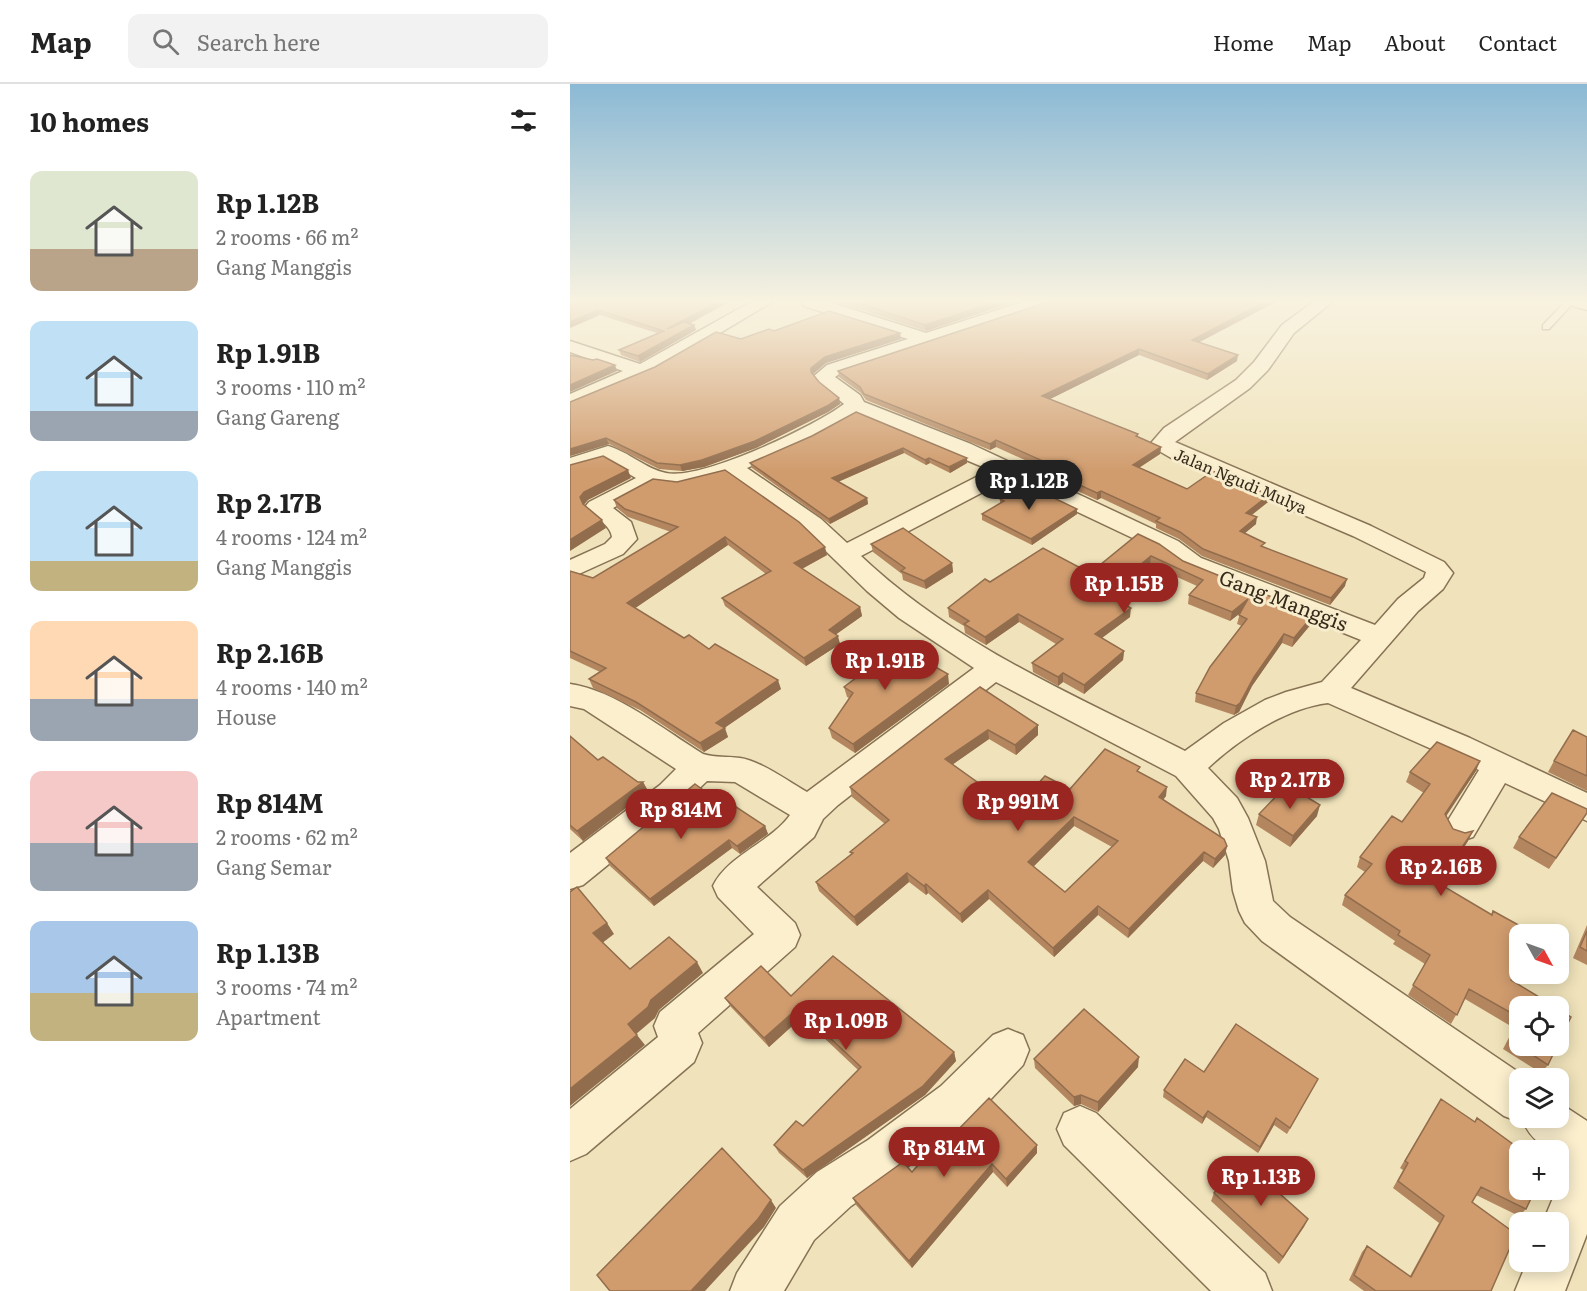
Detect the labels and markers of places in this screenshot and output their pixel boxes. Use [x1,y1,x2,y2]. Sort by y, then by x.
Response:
pin: Rp 1.12B [967,460,1091,511]
pin: Rp 1.15B [1062,563,1186,614]
pin: Rp 1.91B [823,640,947,691]
pin: Rp 2.17B [1228,759,1352,810]
pin: Rp 991M [963,781,1073,832]
pin: Rp 814M [626,789,736,840]
pin: Rp 2.16B [1379,846,1503,897]
pin: Rp 1.09B [784,1000,908,1051]
pin: Rp 814M [889,1127,999,1178]
pin: Rp 1.13B [1199,1156,1323,1207]

